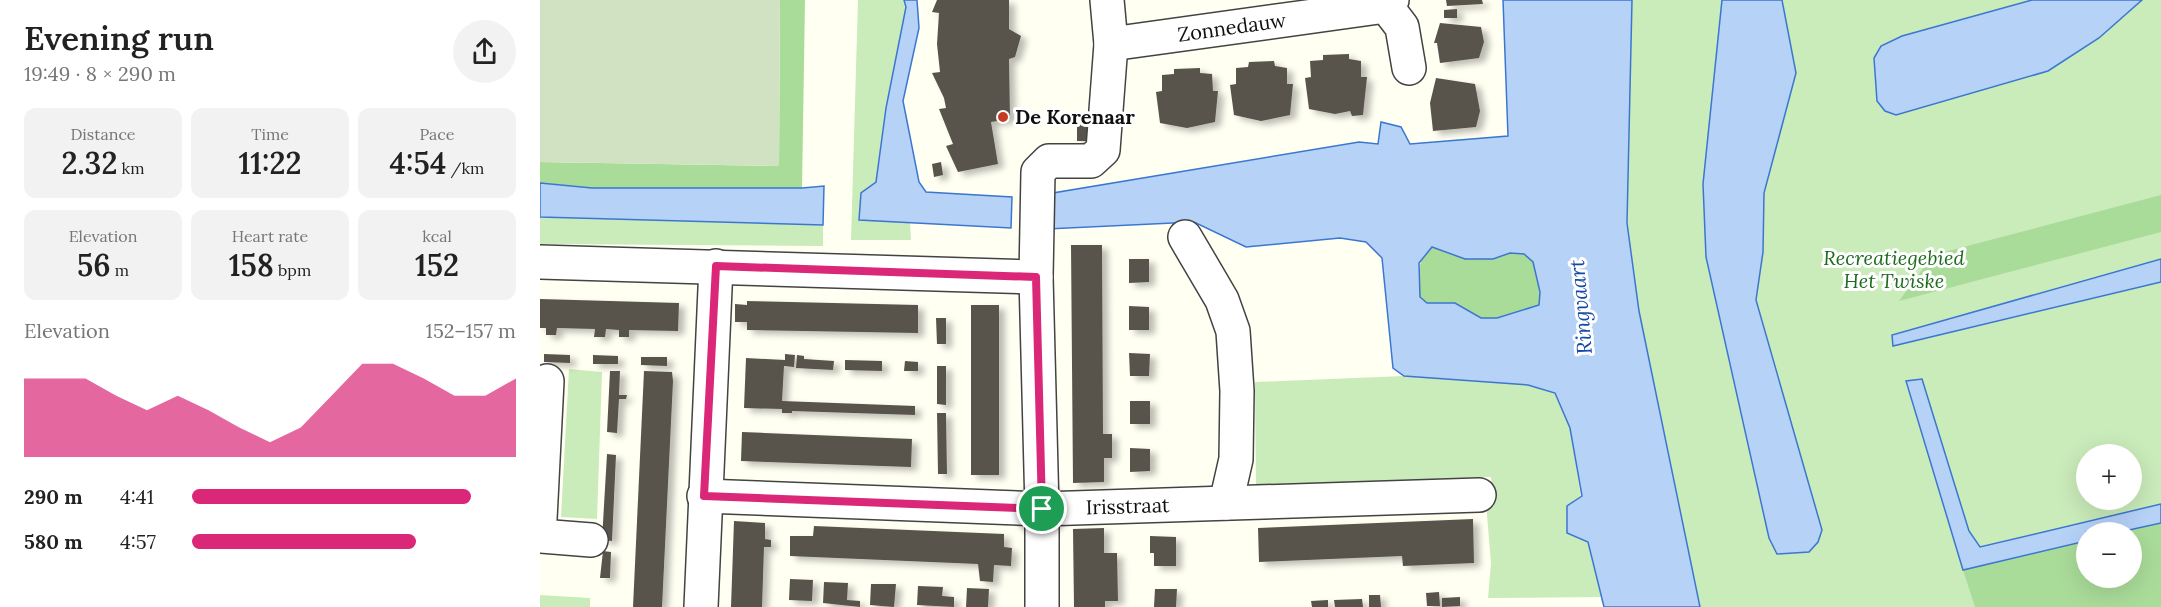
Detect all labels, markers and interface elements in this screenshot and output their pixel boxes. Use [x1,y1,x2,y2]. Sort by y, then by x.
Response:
street label: Zonnedauw [1176,7,1287,47]
text: Evening run [24,17,214,59]
button: share [453,20,516,83]
text: 19:49 · 8 × 290 m [24,61,176,86]
place label: De Korenaar [1015,104,1135,129]
marker: De Korenaar [996,110,1010,124]
text: Distance [70,124,136,144]
text: Time [251,124,289,144]
text: Pace [420,124,454,144]
text: 2.32 [61,144,117,182]
text: 11:22 [238,144,302,182]
text: 4:54 [390,144,446,182]
text: km [117,158,145,178]
text: /km [446,158,484,178]
text: Elevation [69,226,137,246]
text: Heart rate [232,226,308,246]
text: kcal [422,226,452,246]
park label: Recreatiegebied Het Twiske [1823,245,1966,293]
text: 56 [77,246,111,284]
text: 158 [229,246,274,284]
text: 152 [415,246,459,284]
water label: Ringvaart [1563,258,1598,356]
text: m [111,260,129,280]
text: bpm [274,260,311,280]
text: Elevation [24,318,110,343]
text: 152–157 m [426,318,516,343]
map controls [2076,444,2142,588]
button: + [2076,444,2142,510]
pin [1016,483,1067,534]
text: 290 m [24,484,83,509]
text: 4:41 [120,484,154,509]
icon: arrive [1025,492,1058,525]
street label: Irisstraat [1085,492,1170,520]
button: − [2076,522,2142,588]
text: 580 m [24,529,83,554]
text: 4:57 [120,529,156,554]

